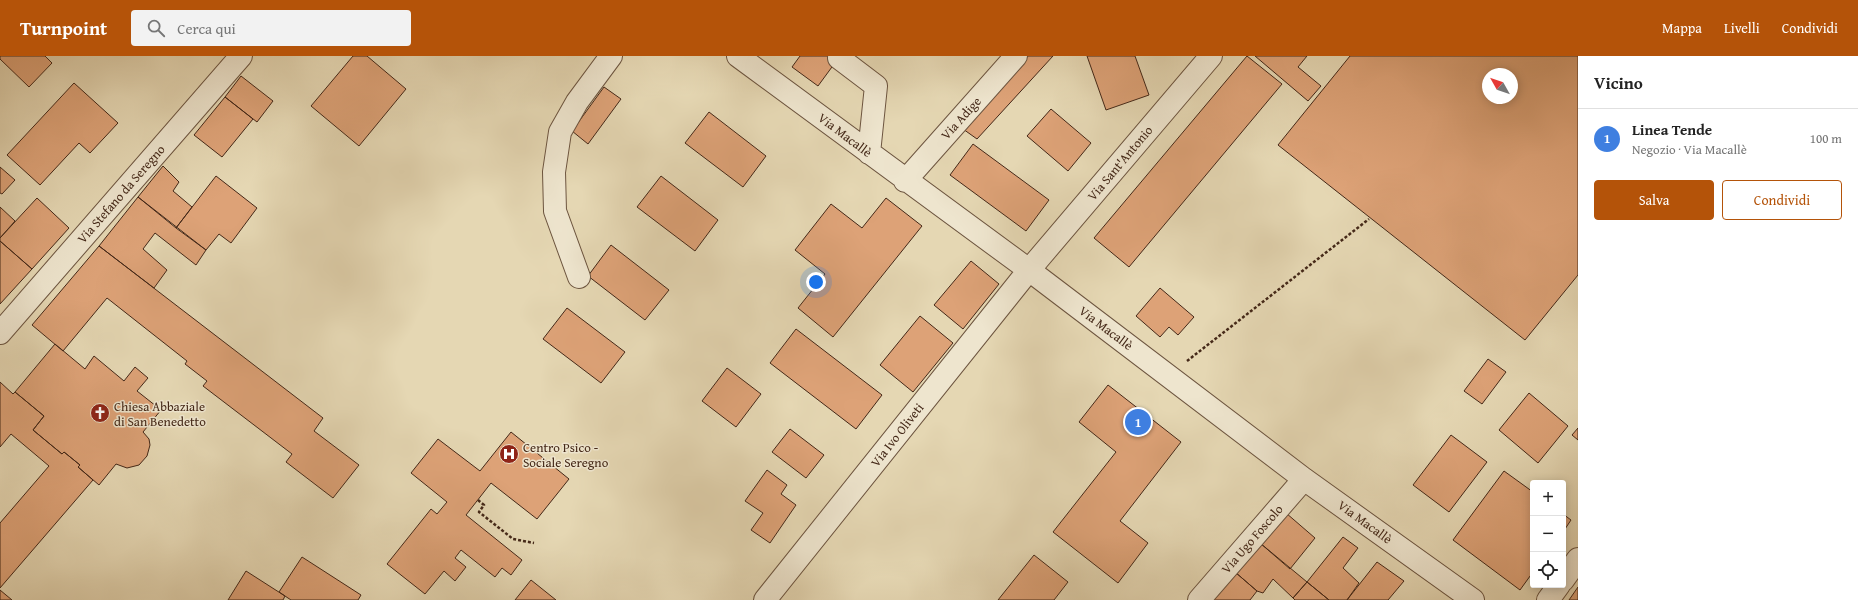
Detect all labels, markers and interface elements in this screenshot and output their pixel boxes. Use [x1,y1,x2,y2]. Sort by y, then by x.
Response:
search box [131,10,411,46]
text: Turnpoint [20,14,107,42]
icon: search [145,17,167,39]
text: Cerca qui [177,18,236,39]
text: Mappa [1662,18,1702,38]
text: Livelli [1724,18,1760,38]
text: Condividi [1782,18,1838,38]
north arrow [1482,68,1518,104]
text: Vicino [1594,70,1643,95]
street label: Via Adige [936,92,986,144]
street label: Via Macallè [814,108,876,162]
text: Linea Tende [1632,119,1712,140]
street label: Via Sant'Antonio [1083,121,1157,205]
text: 1 [1604,129,1610,148]
text: 100 m [1810,129,1842,148]
street label: Via Stefano da Seregno [73,140,170,248]
text: Negozio · Via Macallè [1632,140,1747,159]
button: Salva [1594,180,1714,220]
button: Condividi [1722,180,1842,220]
your location [806,272,826,292]
street label: Via Macallè [1075,301,1137,355]
place label: Chiesa Abbaziale di San Benedetto [114,397,206,431]
street label: Via Ivo Oliveti [866,399,928,471]
church icon: Chiesa Abbaziale di San Benedetto [89,402,111,424]
pin: 1 [1125,407,1151,437]
place label: Centro Psico - Sociale Seregno [523,438,609,472]
hospital icon: Centro Psico - Sociale Seregno [498,443,520,465]
map controls [1530,480,1566,588]
button: + [1530,480,1566,516]
street label: Via Macallè [1334,496,1396,548]
street label: Via Ugo Foscolo [1217,500,1288,578]
button: − [1530,516,1566,552]
button: locate [1530,552,1566,588]

